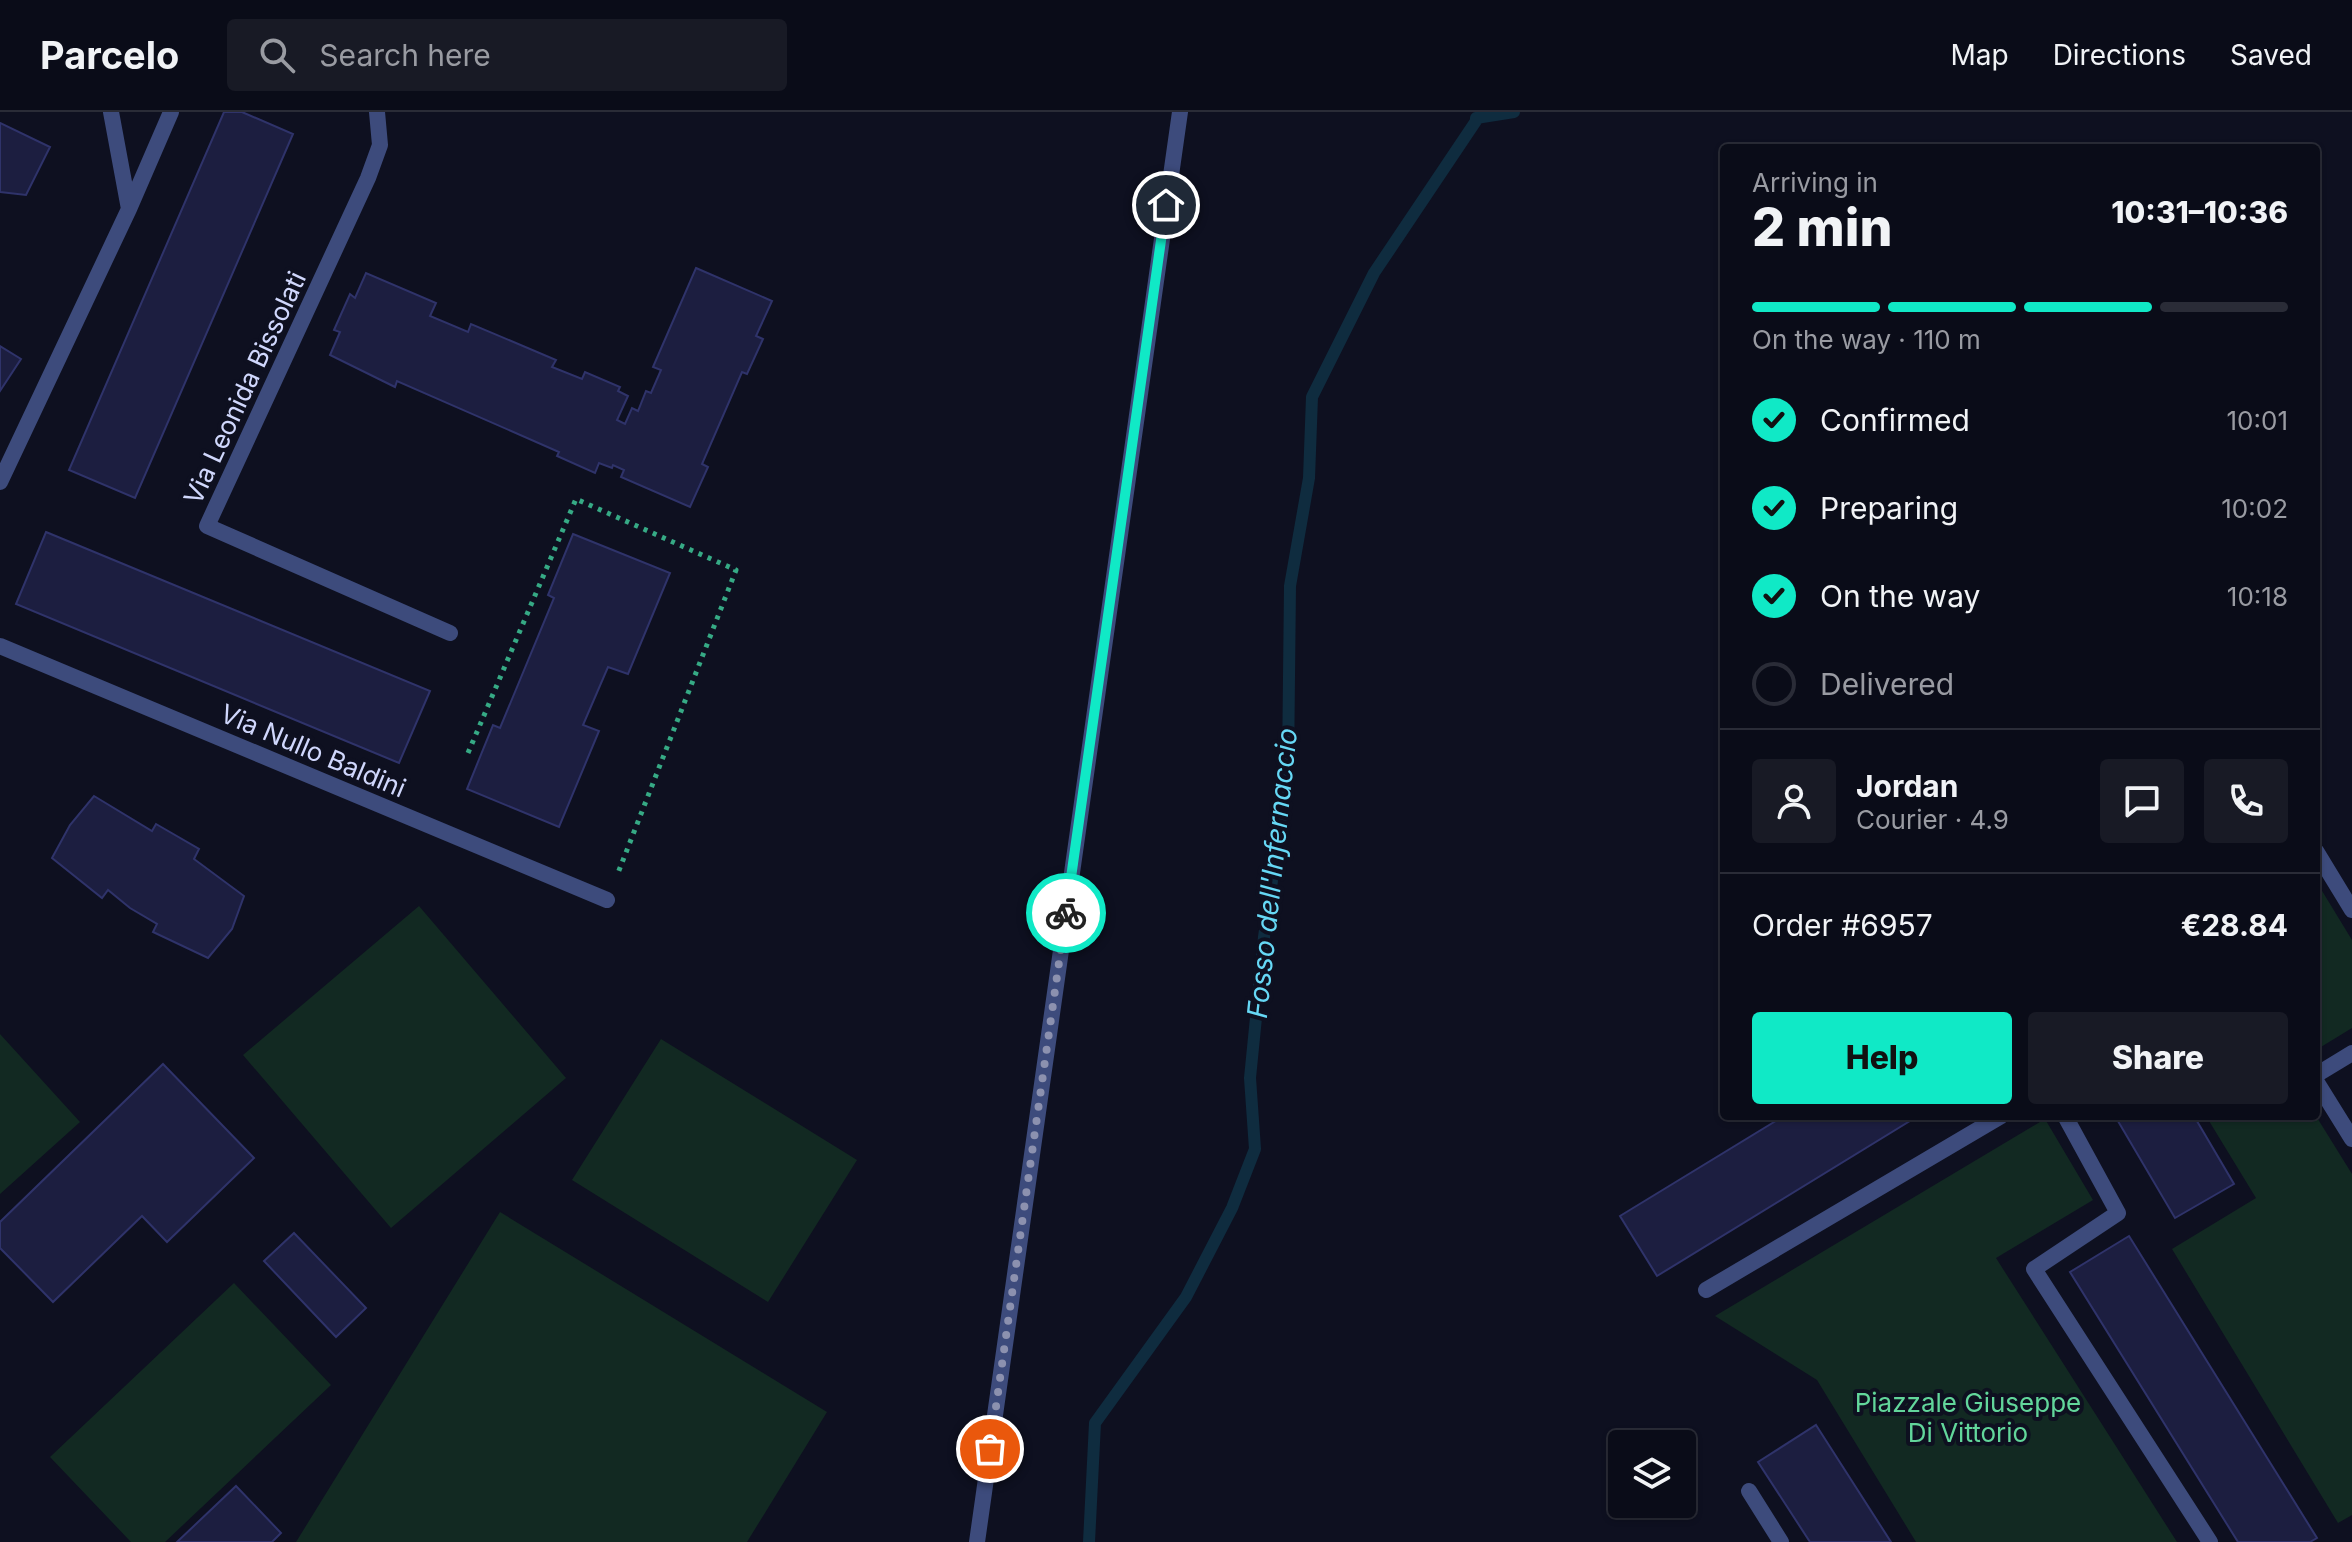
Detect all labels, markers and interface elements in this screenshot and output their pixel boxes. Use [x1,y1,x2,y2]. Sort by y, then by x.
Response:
search box [227,19,787,91]
text: Parcelo [40,32,179,78]
icon: search [255,33,299,77]
text: Search here [319,37,491,73]
text: Map [1950,38,2009,72]
text: Directions [2053,38,2186,72]
text: Saved [2230,38,2312,72]
text: Arriving in [1752,167,1878,198]
pin [1132,171,1200,239]
icon: home [1144,183,1188,227]
text: 10:31–10:36 [2111,194,2288,230]
text: 2 min [1752,196,1893,259]
street label: Via Leonida Bissolati [177,267,312,509]
text: On the way · 110 m [1752,324,1981,355]
icon: check [1752,398,1796,442]
text: Confirmed [1820,402,1970,438]
text: 10:01 [2227,405,2288,436]
icon: check [1752,486,1796,530]
text: Preparing [1820,490,1958,526]
text: 10:02 [2221,493,2288,524]
icon: check [1752,574,1796,618]
text: On the way [1820,578,1980,614]
text: 10:18 [2227,581,2288,612]
text: Delivered [1820,666,1954,702]
street label: Via Nullo Baldini [216,698,411,804]
water label: Fosso dell'Infernaccio [1240,726,1304,1020]
button: person [1752,759,1836,843]
button: chat [2100,759,2184,843]
button: phone [2204,759,2288,843]
text: Jordan [1856,768,1958,804]
text: Courier · 4.9 [1856,804,2009,835]
courier [1026,873,1106,953]
icon: bike [1044,891,1088,935]
text: Order #6957 [1752,907,1933,943]
text: €28.84 [2181,907,2288,943]
button: Help [1752,1012,2012,1104]
button: Share [2028,1012,2288,1104]
park label: Piazzale Giuseppe Di Vittorio [1855,1387,2081,1448]
pin [956,1415,1024,1483]
icon: bag [968,1427,1012,1471]
map controls [1608,1430,1696,1518]
button: layers [1608,1430,1696,1518]

